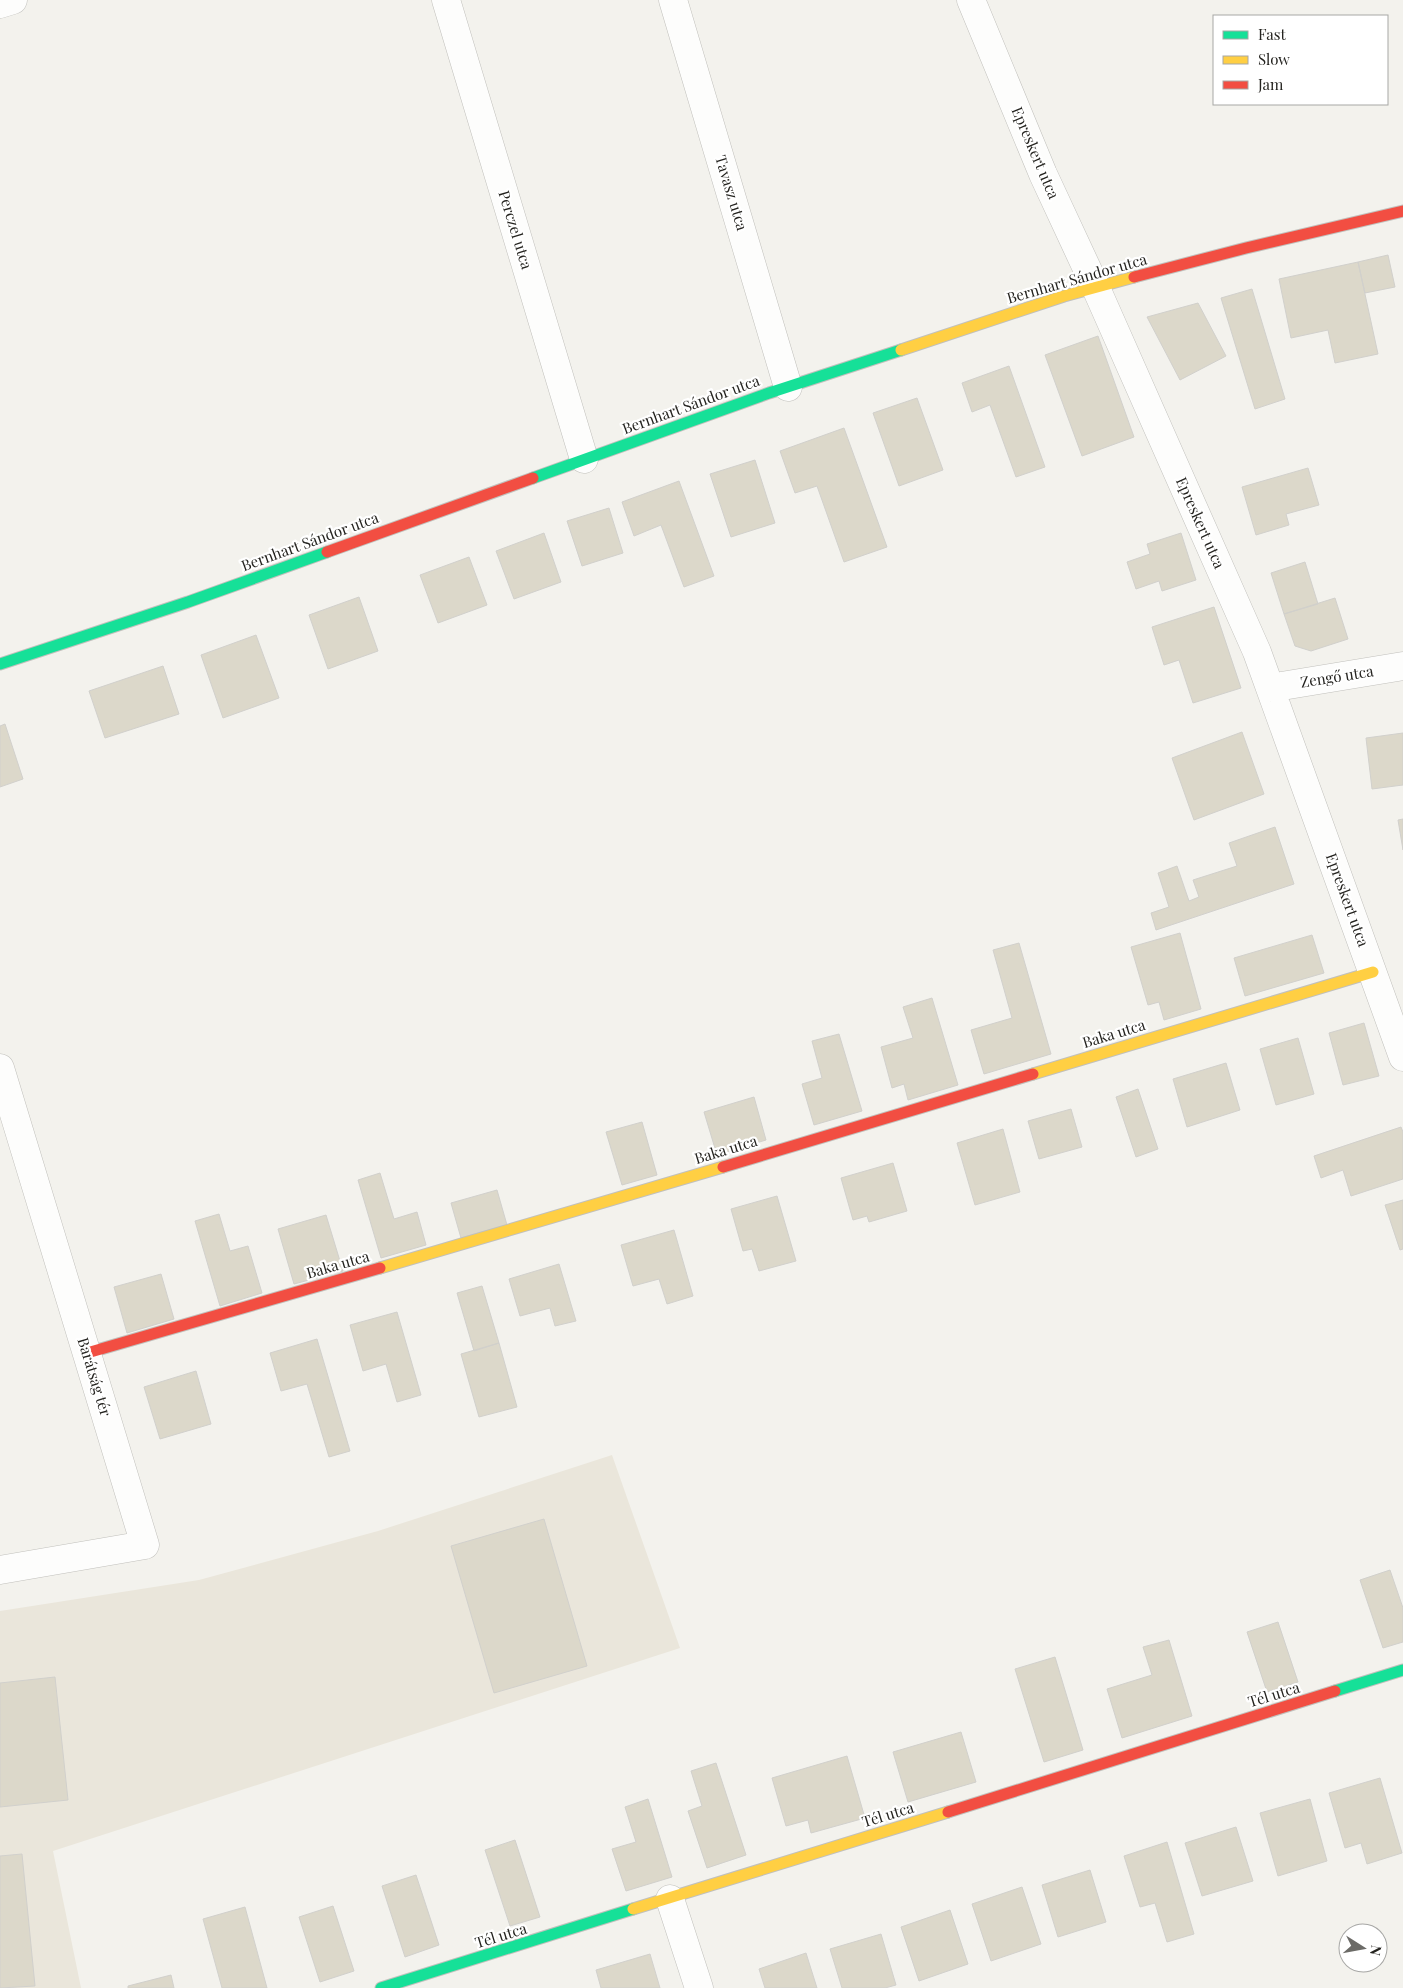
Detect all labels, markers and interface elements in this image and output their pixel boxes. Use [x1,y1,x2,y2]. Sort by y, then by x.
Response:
legend [1213,15,1388,105]
text: Fast [1258,24,1287,44]
text: Slow [1258,49,1290,69]
text: Jam [1257,74,1284,94]
street label: Epreskert utca [1008,104,1065,202]
street label: Tavasz utca [711,153,753,233]
street label: Perczel utca [494,188,538,272]
street label: Bernhart Sándor utca [1004,248,1150,308]
street label: Bernhart Sándor utca [619,370,763,438]
street label: Epreskert utca [1172,474,1230,572]
street label: Bernhart Sándor utca [238,507,382,575]
street label: Zengő utca [1299,660,1375,692]
street label: Epreskert utca [1322,850,1374,950]
street label: Baka utca [1080,1014,1148,1052]
street label: Baka utca [692,1130,760,1168]
street label: Baka utca [304,1245,372,1283]
street label: Barátság tér [73,1335,117,1419]
street label: Tél utca [1245,1677,1303,1711]
street label: Tél utca [859,1797,917,1831]
street label: Tél utca [472,1918,530,1952]
north arrow [1338,1923,1388,1973]
text: N [1366,1944,1387,1957]

